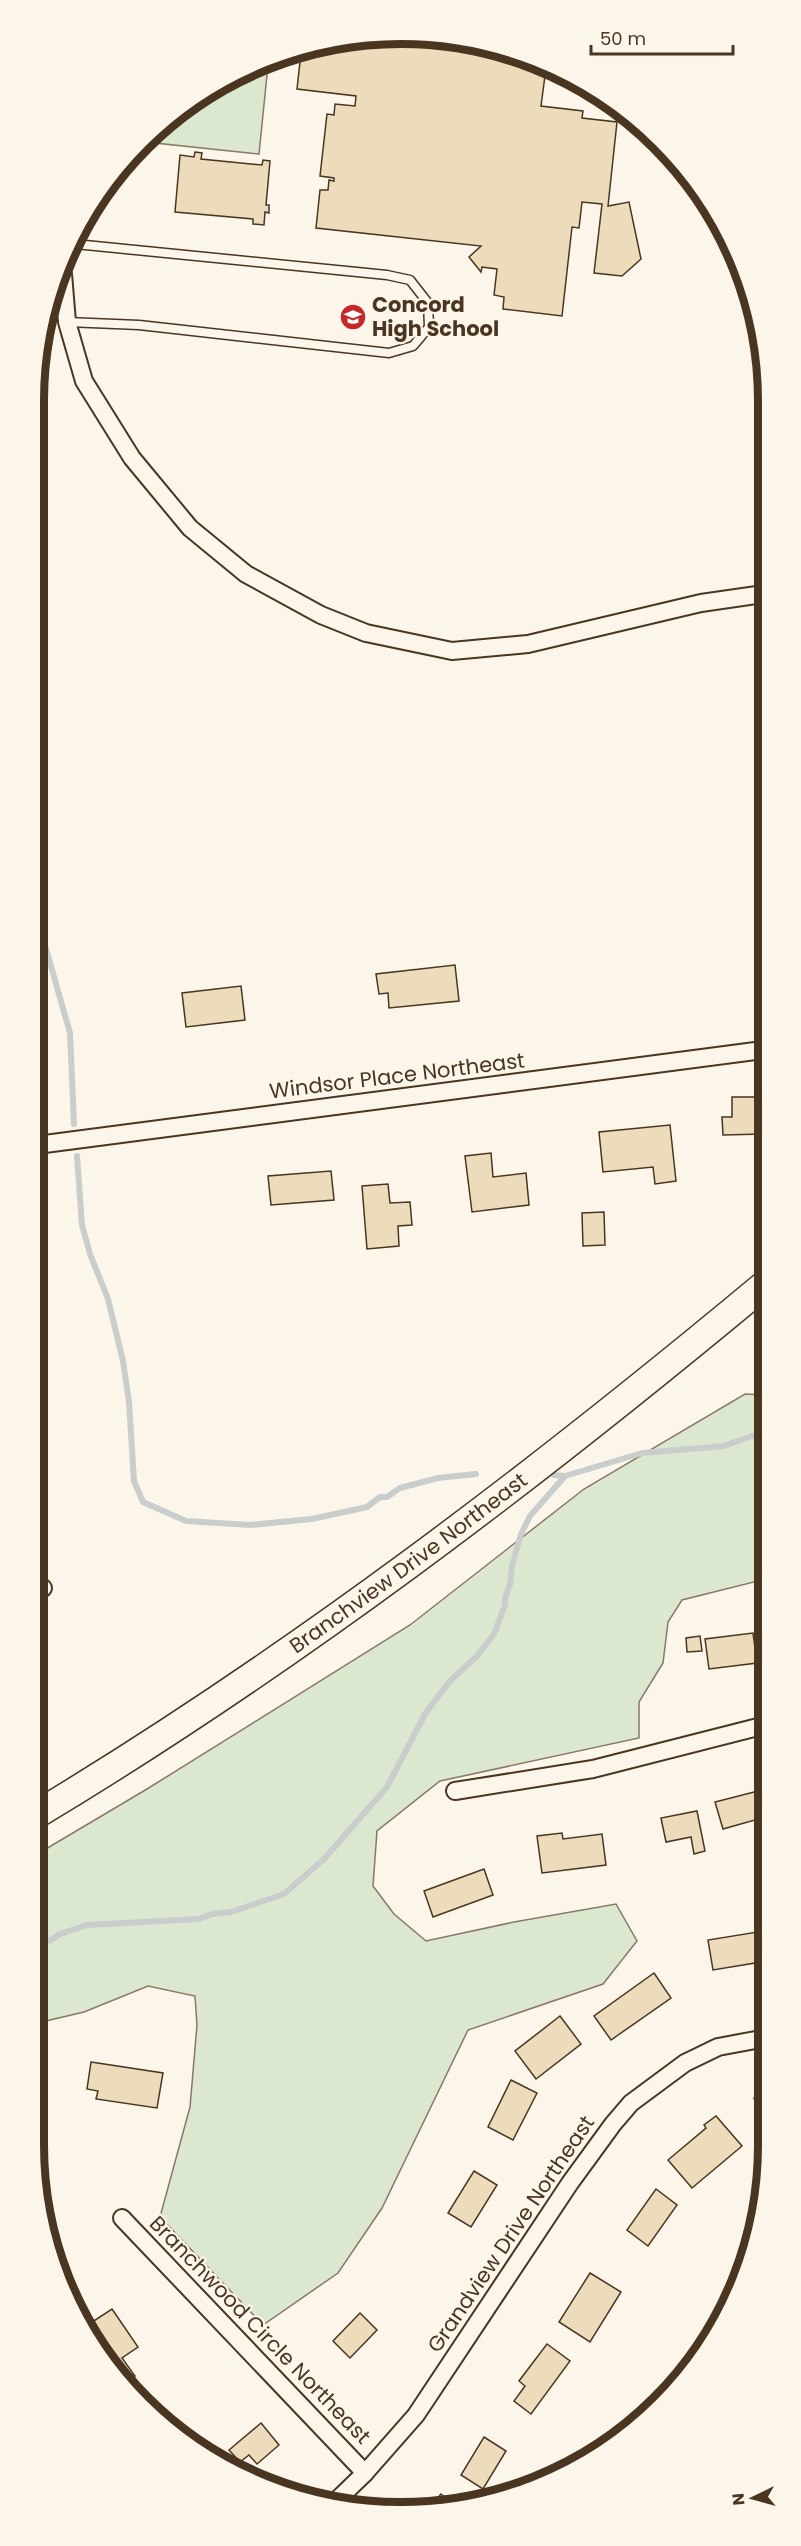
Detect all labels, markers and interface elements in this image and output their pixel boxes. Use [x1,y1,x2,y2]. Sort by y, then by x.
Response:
scale bar [591,18,734,56]
text: 50 m [600,26,646,51]
place label: Concord High School [372,290,499,343]
school or university icon: Concord High School [338,302,368,332]
street label: Windsor Place Northeast [268,1045,526,1106]
street label: Branchview Drive Northeast [283,1466,533,1660]
street label: Grandview Drive Northeast [420,2110,601,2358]
street label: Branchwood Circle Northeast [143,2209,377,2450]
north arrow [723,2468,783,2528]
text: N [727,2492,751,2506]

